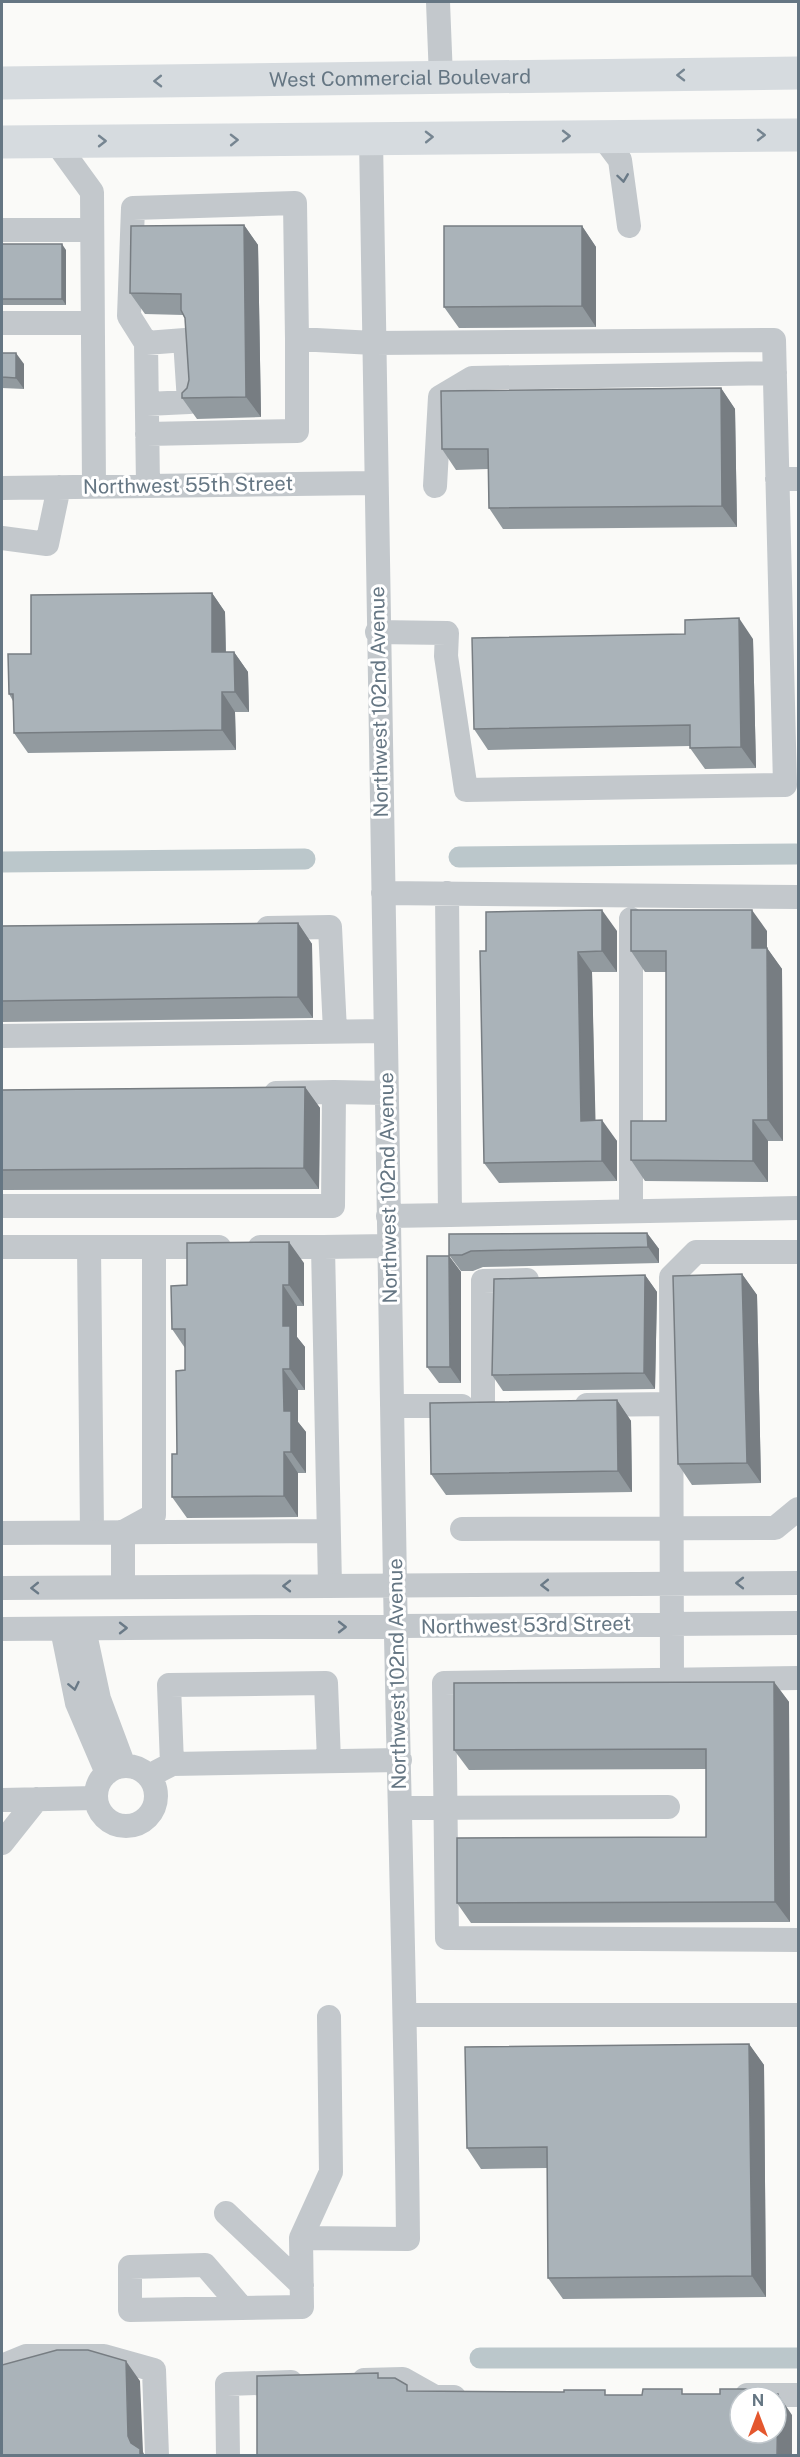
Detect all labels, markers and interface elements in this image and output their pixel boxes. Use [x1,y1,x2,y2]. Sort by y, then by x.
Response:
street label: West Commercial Boulevard [269,64,531,92]
one-way arrow [677,69,686,81]
one-way arrow [154,75,163,87]
one-way arrow [757,129,766,141]
one-way arrow [562,130,571,142]
one-way arrow [425,131,434,143]
one-way arrow [229,133,238,146]
one-way arrow [97,135,106,147]
one-way arrow [616,173,629,182]
street label: Northwest 55th Street [83,471,293,499]
street label: Northwest 102nd Avenue [365,586,393,818]
street label: Northwest 102nd Avenue [374,1072,402,1304]
street label: Northwest 102nd Avenue [383,1558,411,1790]
one-way arrow [736,1577,745,1589]
one-way arrow [541,1578,550,1591]
one-way arrow [283,1580,292,1592]
one-way arrow [30,1582,39,1594]
street label: Northwest 53rd Street [421,1611,631,1639]
one-way arrow [338,1621,347,1633]
one-way arrow [118,1622,127,1634]
one-way arrow [67,1681,80,1691]
north arrow [728,2385,788,2445]
text: N [752,2391,764,2410]

